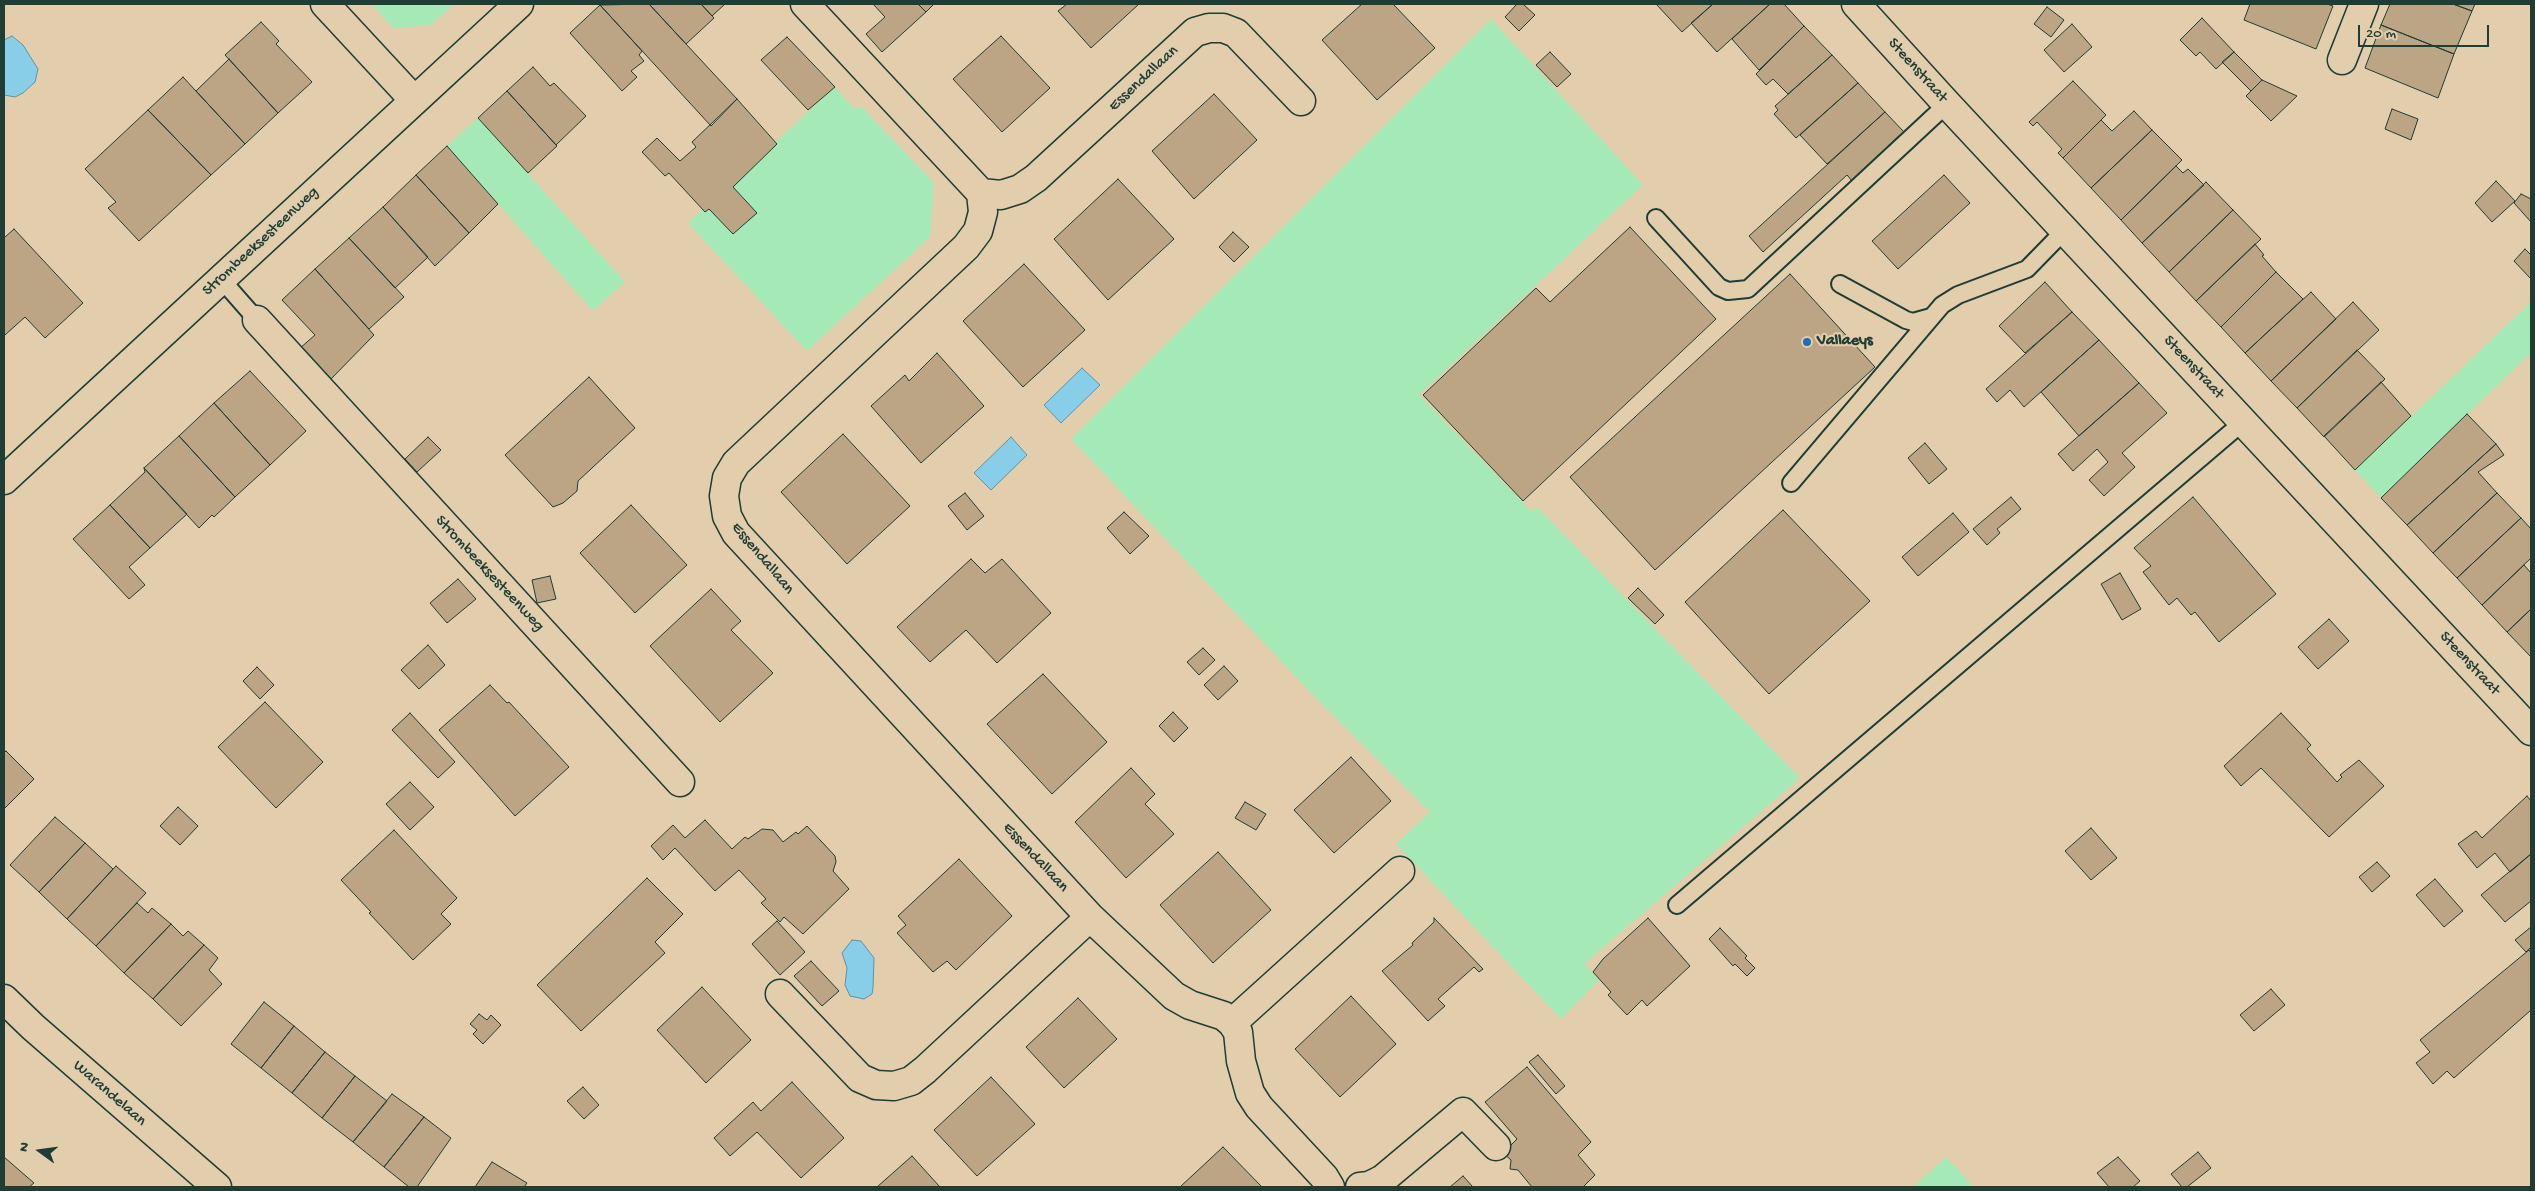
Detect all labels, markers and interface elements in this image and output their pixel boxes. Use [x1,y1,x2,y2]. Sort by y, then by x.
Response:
scale bar [2360,15,2491,47]
text: 20 m [2366,25,2396,43]
street label: Steenstraat [1883,35,1951,107]
street label: Essendallaan [1105,42,1183,116]
street label: Strombeeksesteenweg [199,183,323,301]
place label: Vallaeys [1817,332,1873,352]
street label: Steenstraat [2159,332,2227,404]
marker: Vallaeys [1801,336,1813,348]
street label: Strombeeksesteenweg [430,512,548,636]
street label: Essendallaan [726,519,798,599]
street label: Steenstraat [2435,628,2503,700]
street label: Essendallaan [998,819,1072,897]
street label: Warandelaan [68,1057,150,1131]
north arrow [15,1126,65,1176]
text: N [16,1141,34,1154]

